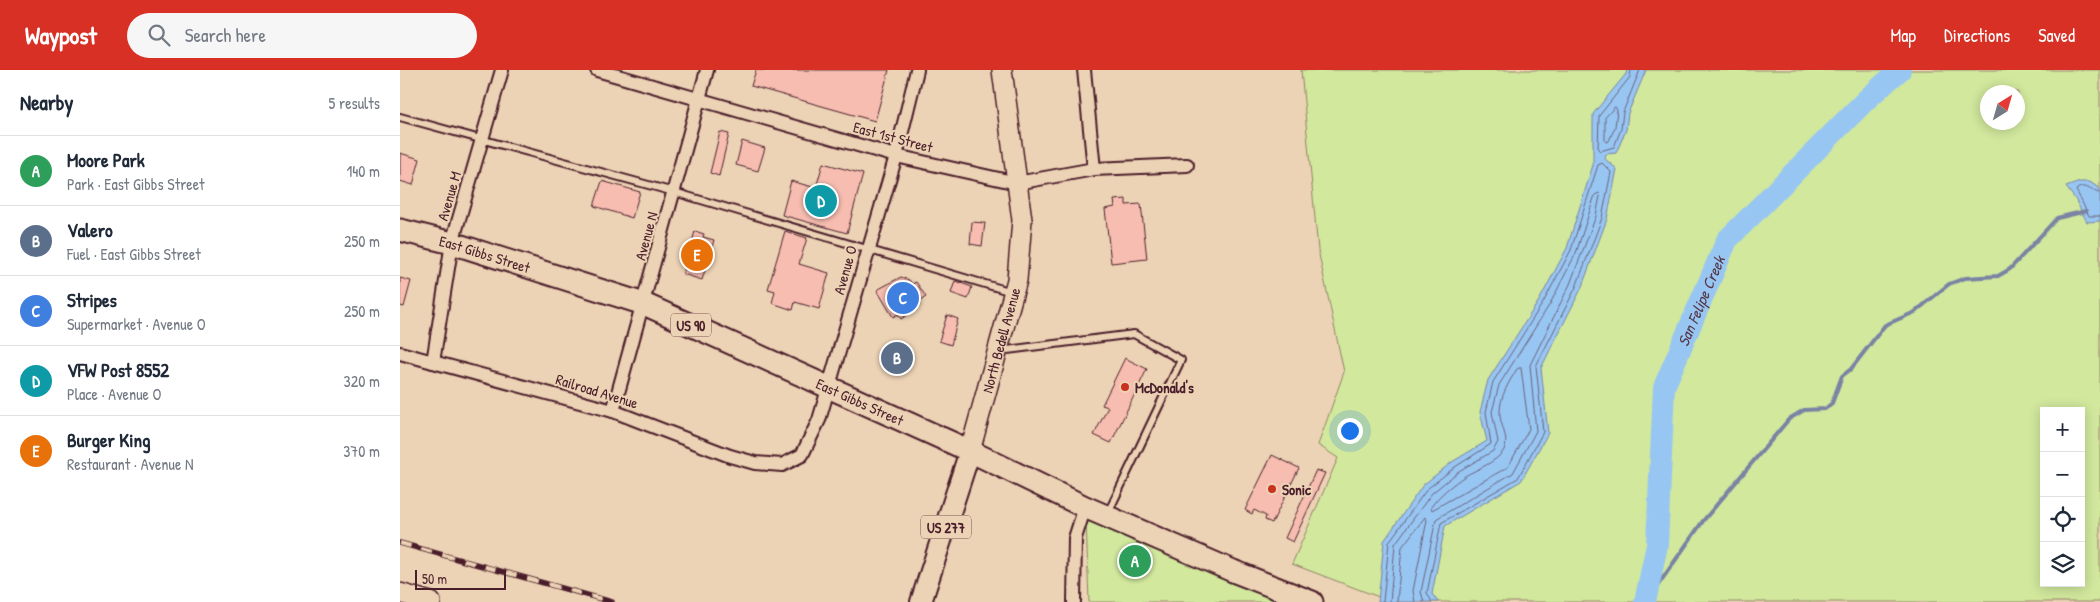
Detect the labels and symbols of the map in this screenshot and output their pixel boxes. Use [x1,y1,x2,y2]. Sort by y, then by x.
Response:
north arrow [1980,85,2025,130]
street label: East 1st Street [851,116,936,158]
street label: Avenue M [432,169,466,223]
pin: D [805,182,837,220]
street label: Avenue N [629,209,663,263]
street label: East Gibbs Street [437,230,534,278]
pin: E [681,236,713,274]
street label: Avenue O [828,243,862,297]
water label: San Felipe Creek [1672,251,1730,349]
pin: C [887,279,919,317]
street label: North Bedell Avenue [976,285,1025,395]
road number: US 90 [671,314,711,336]
pin: B [881,339,913,377]
street label: Railroad Avenue [553,369,641,413]
street label: East Gibbs Street [813,372,908,431]
place label: McDonald's [1135,377,1194,398]
marker: McDonald's [1119,381,1131,393]
your location [1337,418,1363,444]
place label: Sonic [1282,479,1312,500]
marker: Sonic [1266,483,1278,495]
road number: US 277 [921,516,971,538]
pin: A [1119,542,1151,580]
scale bar [415,567,506,590]

